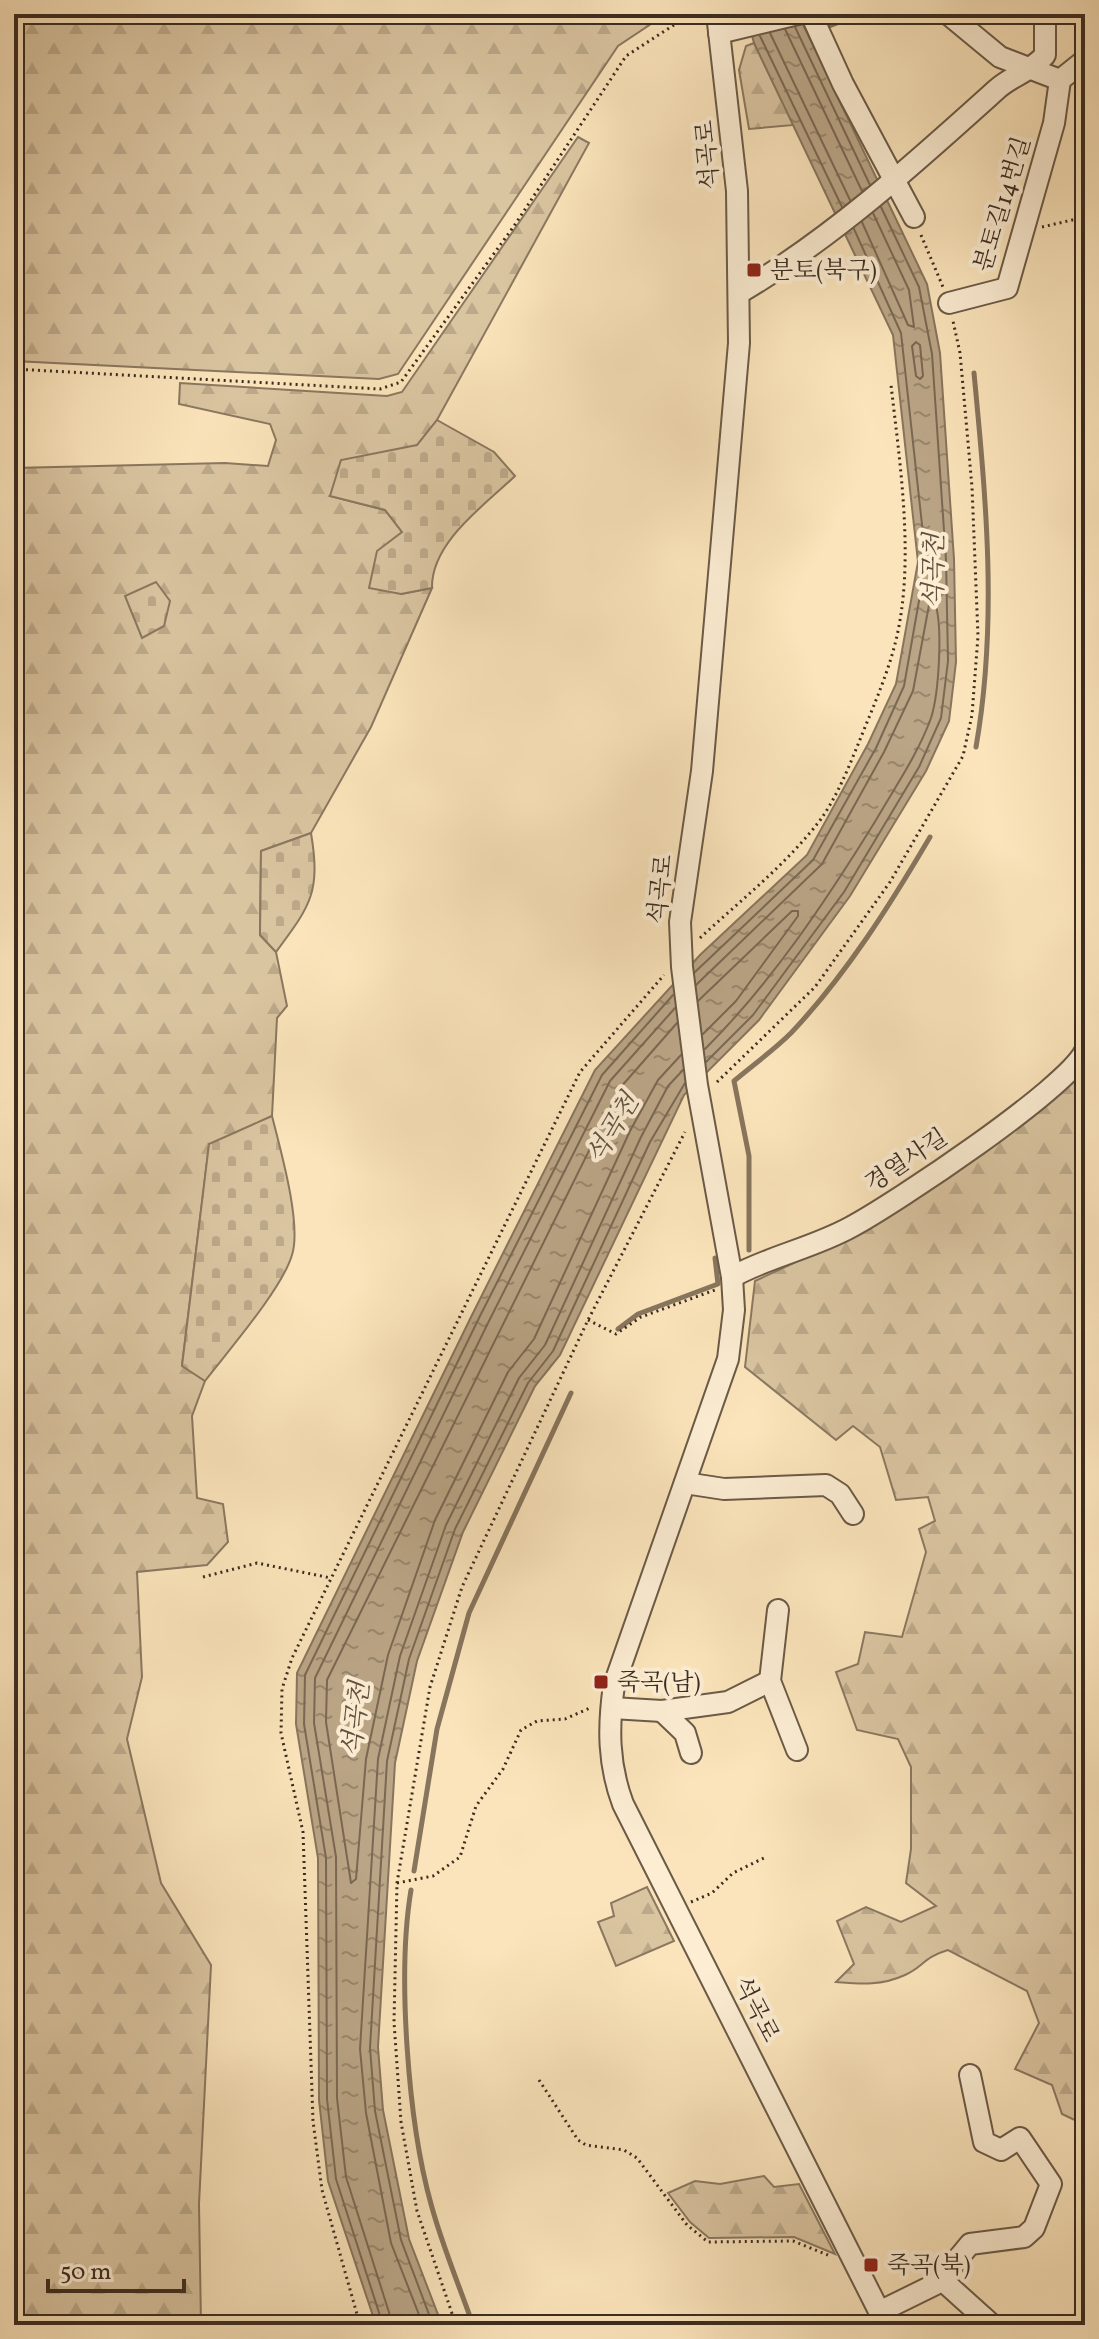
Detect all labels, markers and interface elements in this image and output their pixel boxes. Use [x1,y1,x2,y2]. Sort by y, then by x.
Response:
street label: 석곡로 [689,119,729,191]
street label: 분토길14번길 [967,133,1041,276]
place label: 분토(북구) [770,255,877,289]
marker: 분토(북구) [745,261,763,279]
water label: 석곡천 [916,531,954,609]
street label: 석곡로 [641,853,683,926]
water label: 석곡천 [579,1086,650,1171]
street label: 경열사길 [859,1122,955,1202]
place label: 죽곡(남) [617,1667,701,1701]
marker: 죽곡(남) [592,1673,610,1691]
water label: 석곡천 [335,1678,380,1759]
street label: 석곡로 [724,1971,786,2049]
scale bar [48,2243,184,2293]
place label: 죽곡(북) [887,2250,971,2284]
text: 50 m [60,2256,112,2290]
marker: 죽곡(북) [862,2256,880,2274]

